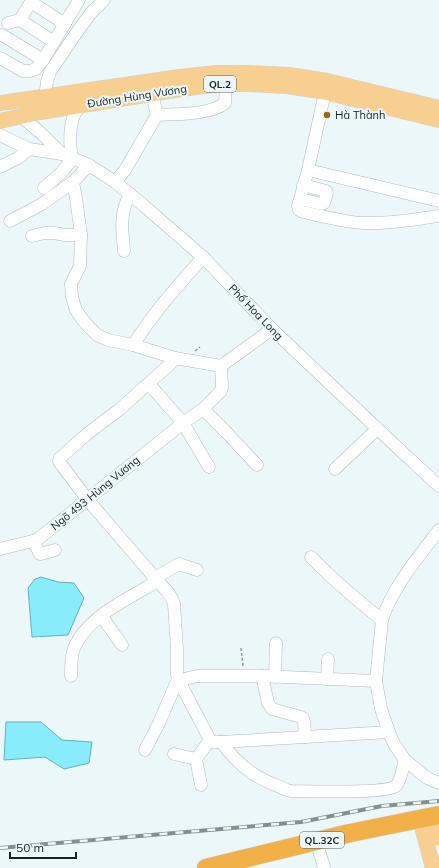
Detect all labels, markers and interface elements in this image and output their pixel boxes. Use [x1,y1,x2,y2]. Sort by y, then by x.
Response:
road number: QL.2 [204,76,236,92]
street label: Đường Hùng Vương [86,81,188,111]
place label: Hà Thành [335,108,385,122]
marker: Hà Thành [322,110,332,120]
street label: Phố Hoa Long [226,281,286,343]
street label: Ngõ 493 Hùng Vương [48,453,142,533]
road number: QL.32C [300,832,344,848]
scale bar [10,834,76,860]
text: 50 m [16,840,44,855]

